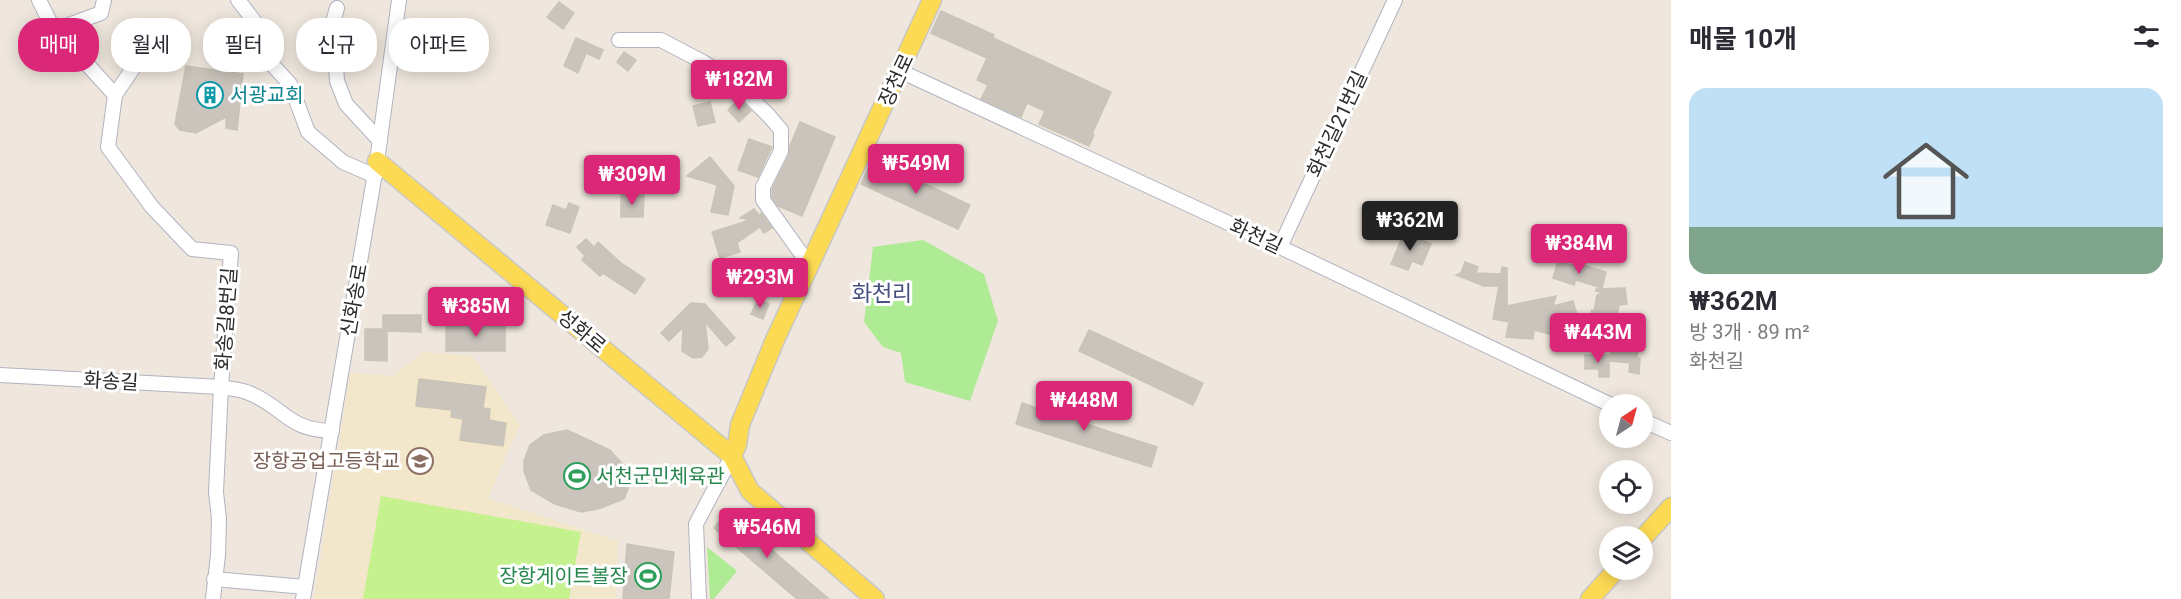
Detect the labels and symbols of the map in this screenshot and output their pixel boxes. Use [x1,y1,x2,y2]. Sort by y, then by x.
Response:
street label: 장천로 [873,50,919,110]
pin: ₩182M [697,60,781,111]
street label: 화천길21번길 [1302,67,1372,181]
building icon: 서광교회 [195,80,225,110]
place label: 서광교회 [230,83,304,107]
pin: ₩549M [874,144,958,195]
pin: ₩309M [590,155,674,206]
pin: ₩362M [1368,201,1452,252]
street label: 화천길 [1226,213,1286,259]
pin: ₩384M [1537,224,1621,275]
pin: ₩293M [718,258,802,309]
street label: 신화송로 [336,262,372,338]
street label: 화송길8번길 [210,267,242,371]
district label: 화천리 [852,281,912,306]
pin: ₩385M [434,287,518,338]
street label: 성화로 [553,304,611,358]
pin: ₩443M [1556,313,1640,364]
street label: 화송길 [83,368,139,394]
pin: ₩448M [1042,381,1126,432]
north arrow [1599,394,1653,448]
school or university icon: 장항공업고등학교 [405,446,435,476]
place label: 장항공업고등학교 [253,449,400,473]
sports icon: 서천군민체육관 [562,461,592,491]
place label: 서천군민체육관 [596,464,725,488]
pin: ₩546M [725,508,809,559]
sports icon: 장항게이트볼장 [633,561,663,591]
place label: 장항게이트볼장 [499,564,628,588]

